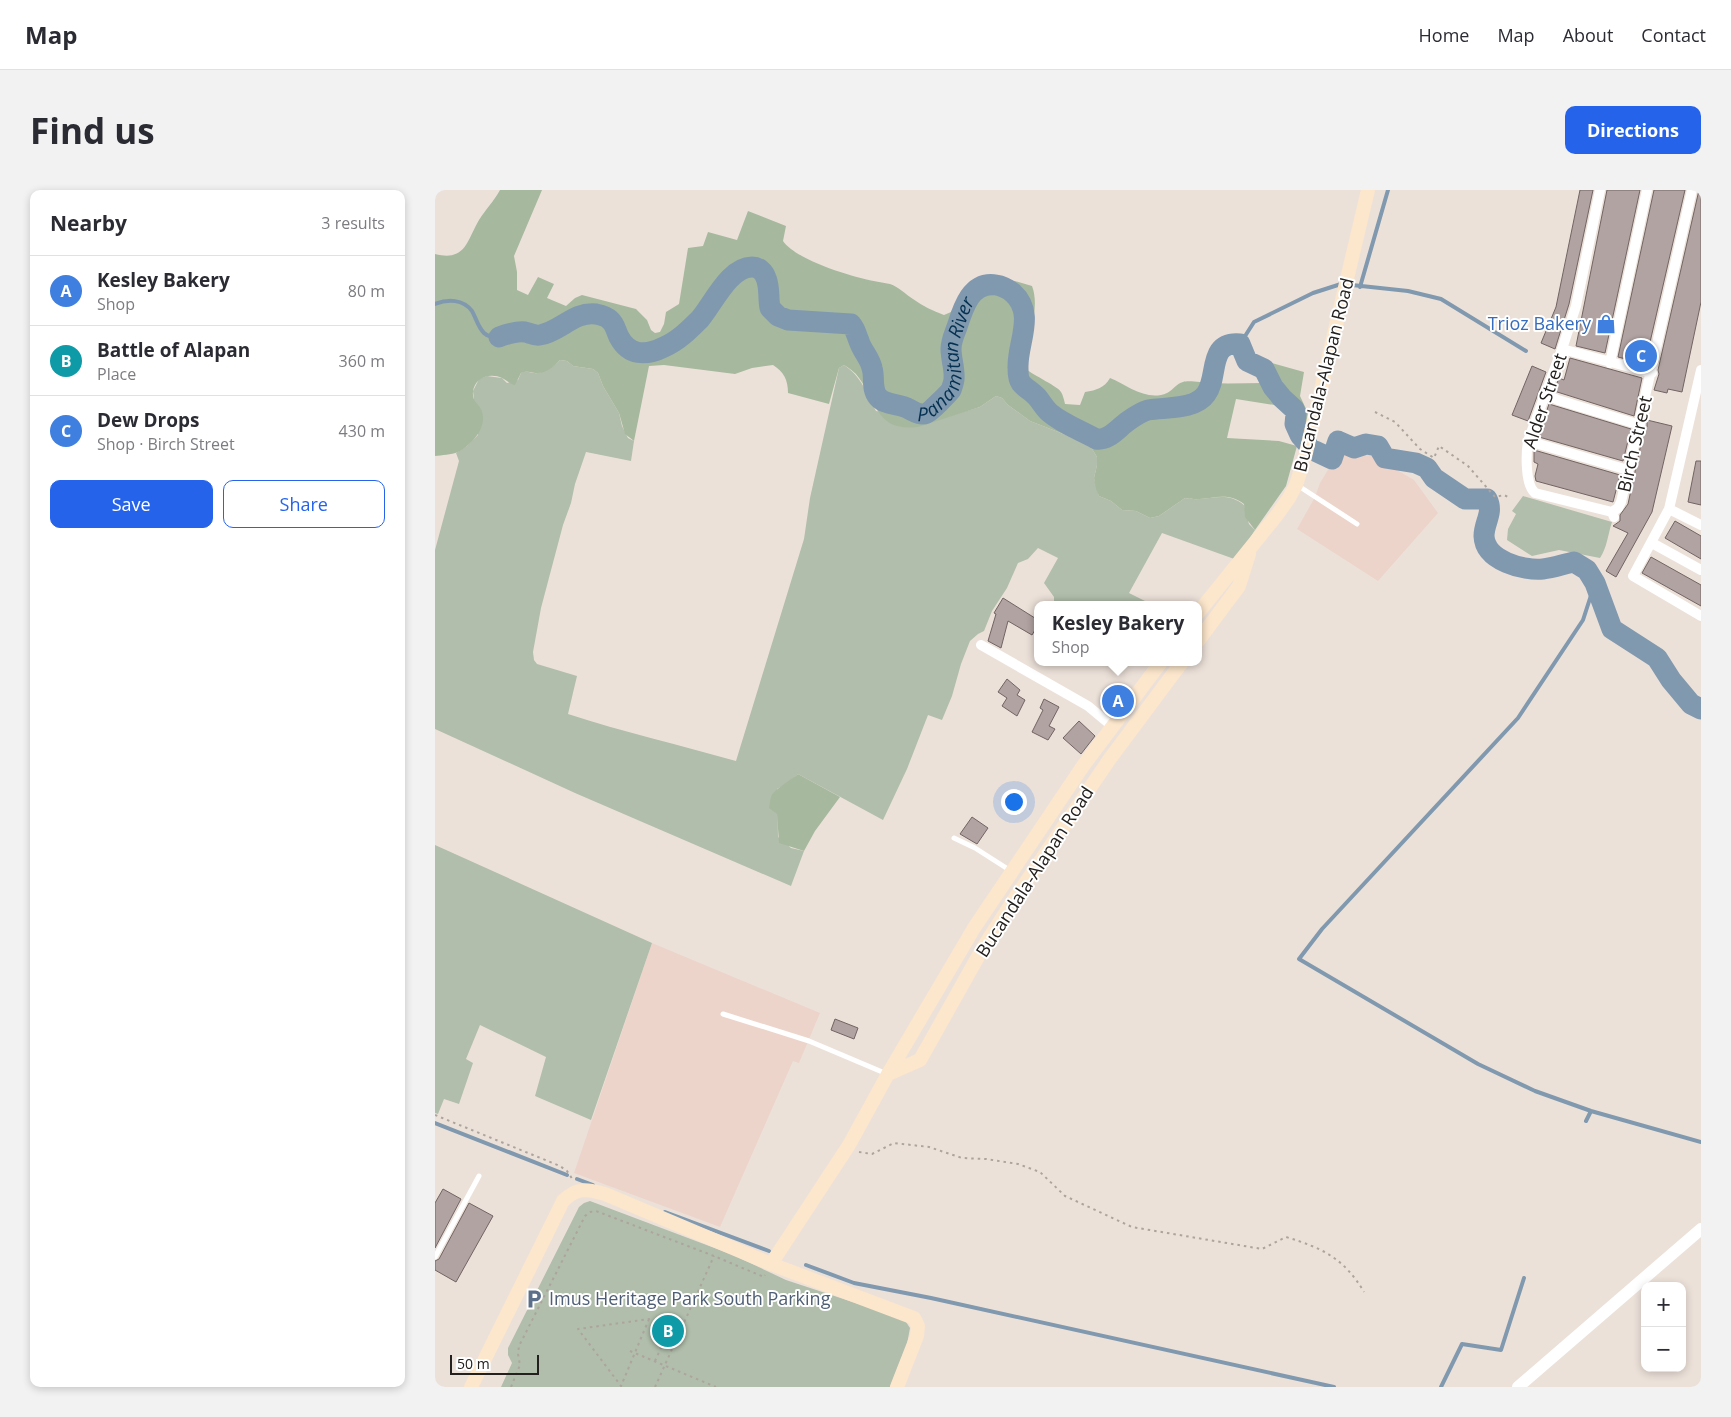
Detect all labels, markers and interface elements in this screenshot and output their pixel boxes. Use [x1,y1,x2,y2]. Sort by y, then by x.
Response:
text: Map [25,18,77,51]
text: Home [1419,23,1469,47]
text: Map [1497,23,1535,47]
text: About [1563,23,1613,47]
text: Contact [1641,23,1706,47]
button: Directions [1565,106,1701,154]
text: Find us [30,107,155,154]
text: Nearby [50,209,127,237]
text: 3 results [321,212,385,234]
text: Kesley Bakery [97,267,230,293]
street label: Bucandala-Alapan Road [1287,275,1359,474]
text: A [60,280,72,302]
text: 80 m [348,280,385,302]
water label: Panamitan River [917,291,981,427]
text: Shop [97,293,135,315]
place label: Trioz Bakery [1488,311,1592,335]
shop icon: Trioz Bakery [1595,313,1617,335]
text: Battle of Alapan [97,337,250,363]
pin: C [1625,337,1657,375]
text: B [61,350,71,372]
text: 360 m [339,350,385,372]
street label: Alder Street [1517,350,1572,452]
text: Place [97,363,136,385]
street label: Birch Street [1611,393,1657,494]
text: Dew Drops [97,407,199,433]
text: C [61,420,71,442]
text: 430 m [339,420,385,442]
text: Shop · Birch Street [97,433,235,455]
button: Save [50,480,213,528]
button: Share [223,480,385,528]
popup [1034,601,1202,666]
text: Kesley Bakery [1052,610,1184,636]
text: Shop [1052,636,1090,658]
pin: A [1102,682,1134,720]
street label: Bucandala-Alapan Road [970,781,1098,962]
your location [1001,789,1027,815]
map controls [1641,1282,1686,1372]
button: + [1641,1282,1686,1327]
place label: Imus Heritage Park South Parking [549,1286,831,1310]
parking icon: Imus Heritage Park South Parking [523,1288,545,1310]
pin: B [652,1312,684,1350]
button: − [1641,1327,1686,1372]
scale bar [450,1352,539,1375]
text: 50 m [457,1354,490,1373]

